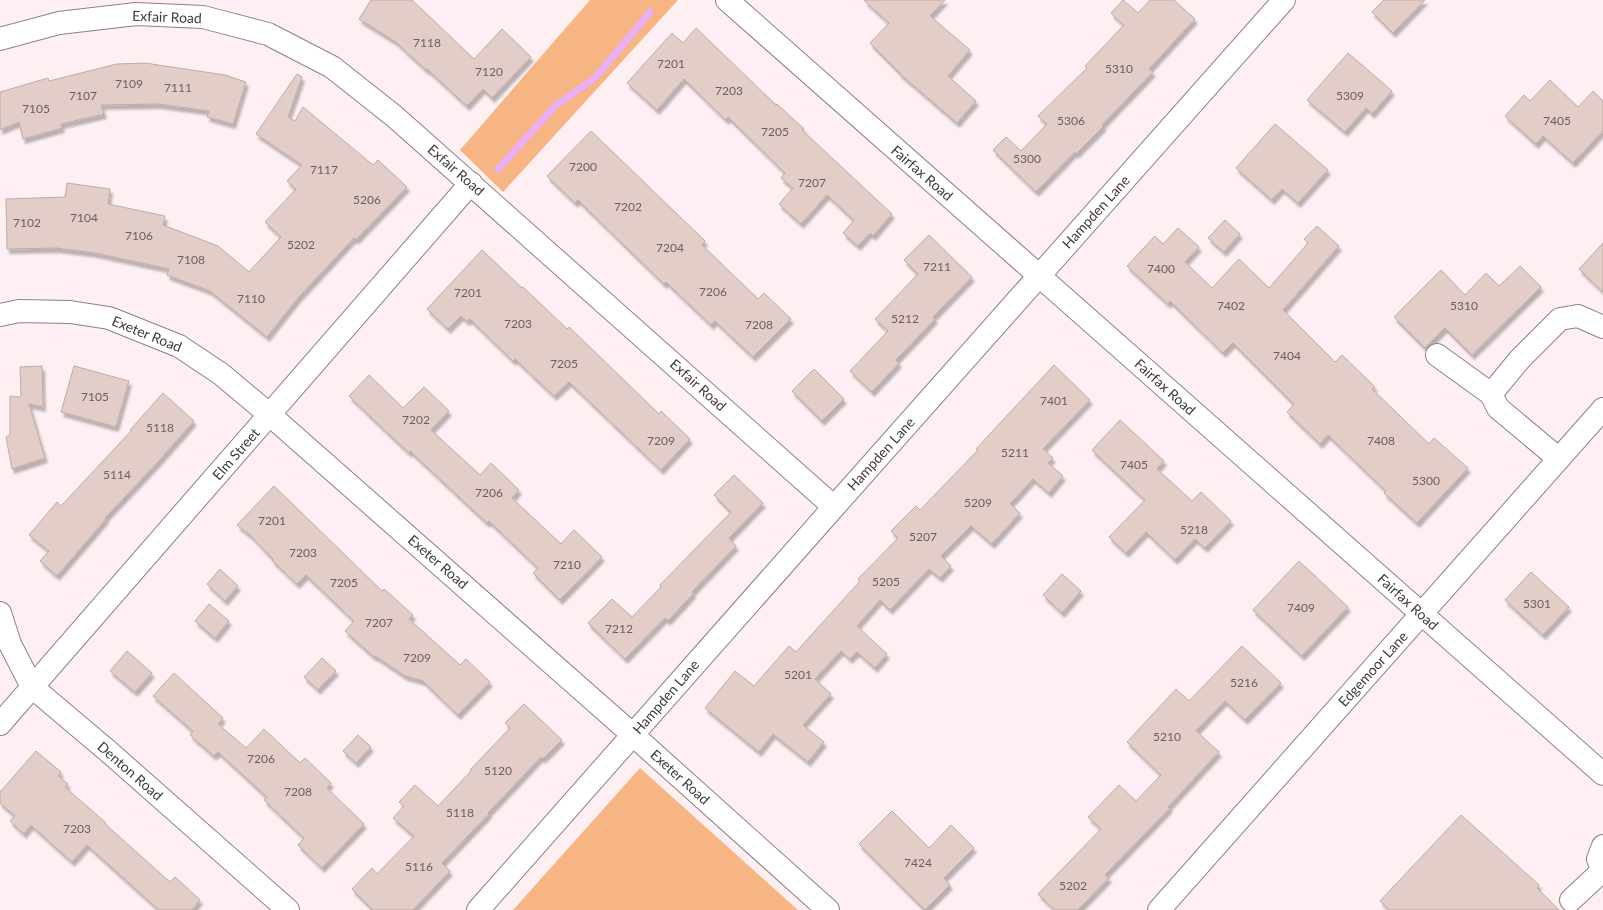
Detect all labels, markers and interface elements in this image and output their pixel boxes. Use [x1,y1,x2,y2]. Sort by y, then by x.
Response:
street label: Exfair Road [132,7,202,26]
house number: 7118 [413,35,441,50]
house number: 7201 [657,56,685,71]
house number: 5310 [1105,61,1133,76]
house number: 7120 [475,64,503,79]
house number: 7109 [115,76,143,91]
house number: 7111 [164,80,192,95]
house number: 7203 [715,83,743,98]
house number: 7107 [69,88,97,103]
house number: 5309 [1336,88,1364,103]
house number: 7105 [22,101,50,116]
house number: 5306 [1057,113,1085,128]
house number: 7405 [1543,113,1571,128]
house number: 7205 [761,124,789,139]
street label: Exfair Road [424,140,488,199]
street label: Fairfax Road [888,141,957,204]
house number: 5300 [1013,151,1041,166]
house number: 7200 [569,159,597,174]
house number: 7117 [310,162,338,177]
street label: Hampden Lane [1058,172,1133,252]
house number: 7207 [798,175,826,190]
house number: 5206 [353,192,381,207]
house number: 7202 [614,199,642,214]
house number: 7104 [70,210,98,225]
house number: 7102 [13,215,41,230]
house number: 7106 [125,228,153,243]
house number: 5202 [287,237,315,252]
house number: 7204 [656,240,684,255]
house number: 7108 [177,252,205,267]
house number: 7211 [923,259,951,274]
house number: 7400 [1147,261,1175,276]
house number: 7206 [699,284,727,299]
house number: 7201 [454,285,482,300]
house number: 7110 [237,291,265,306]
house number: 7402 [1217,298,1245,313]
house number: 5310 [1450,298,1478,313]
house number: 5212 [891,311,919,326]
street label: Exeter Road [110,312,185,355]
house number: 7203 [504,316,532,331]
house number: 7208 [745,317,773,332]
house number: 7404 [1273,348,1301,363]
street label: Exfair Road [667,355,730,414]
street label: Fairfax Road [1131,355,1199,418]
house number: 7205 [550,356,578,371]
house number: 7105 [81,389,109,404]
house number: 7401 [1040,393,1068,408]
house number: 7202 [402,412,430,427]
street label: Hampden Lane [843,414,918,494]
house number: 5118 [146,420,174,435]
street label: Elm Street [208,424,263,483]
house number: 7209 [647,433,675,448]
house number: 7408 [1367,433,1395,448]
house number: 5211 [1001,445,1029,460]
house number: 7405 [1120,457,1148,472]
house number: 5114 [103,467,131,482]
house number: 5300 [1412,473,1440,488]
house number: 7206 [475,485,503,500]
house number: 5209 [964,495,992,510]
house number: 7201 [258,513,286,528]
house number: 5218 [1180,522,1208,537]
house number: 5207 [909,529,937,544]
street label: Exeter Road [405,531,472,592]
house number: 7203 [289,545,317,560]
house number: 7210 [553,557,581,572]
street label: Fairfax Road [1374,570,1442,633]
house number: 5205 [872,574,900,589]
house number: 7205 [330,575,358,590]
house number: 5301 [1523,596,1551,611]
house number: 7409 [1287,600,1315,615]
house number: 7207 [365,615,393,630]
house number: 7212 [605,621,633,636]
street label: Edgemoor Lane [1334,628,1411,710]
house number: 7209 [403,650,431,665]
street label: Hampden Lane [629,656,702,737]
house number: 5201 [784,667,812,682]
house number: 5216 [1230,675,1258,690]
house number: 5210 [1153,729,1181,744]
street label: Denton Road [94,738,166,804]
street label: Exeter Road [647,746,713,808]
house number: 7206 [247,751,275,766]
house number: 5120 [484,763,512,778]
house number: 7208 [284,784,312,799]
house number: 5118 [446,805,474,820]
house number: 7203 [63,821,91,836]
house number: 7424 [904,855,932,870]
house number: 5116 [405,859,433,874]
house number: 5202 [1059,878,1087,893]

